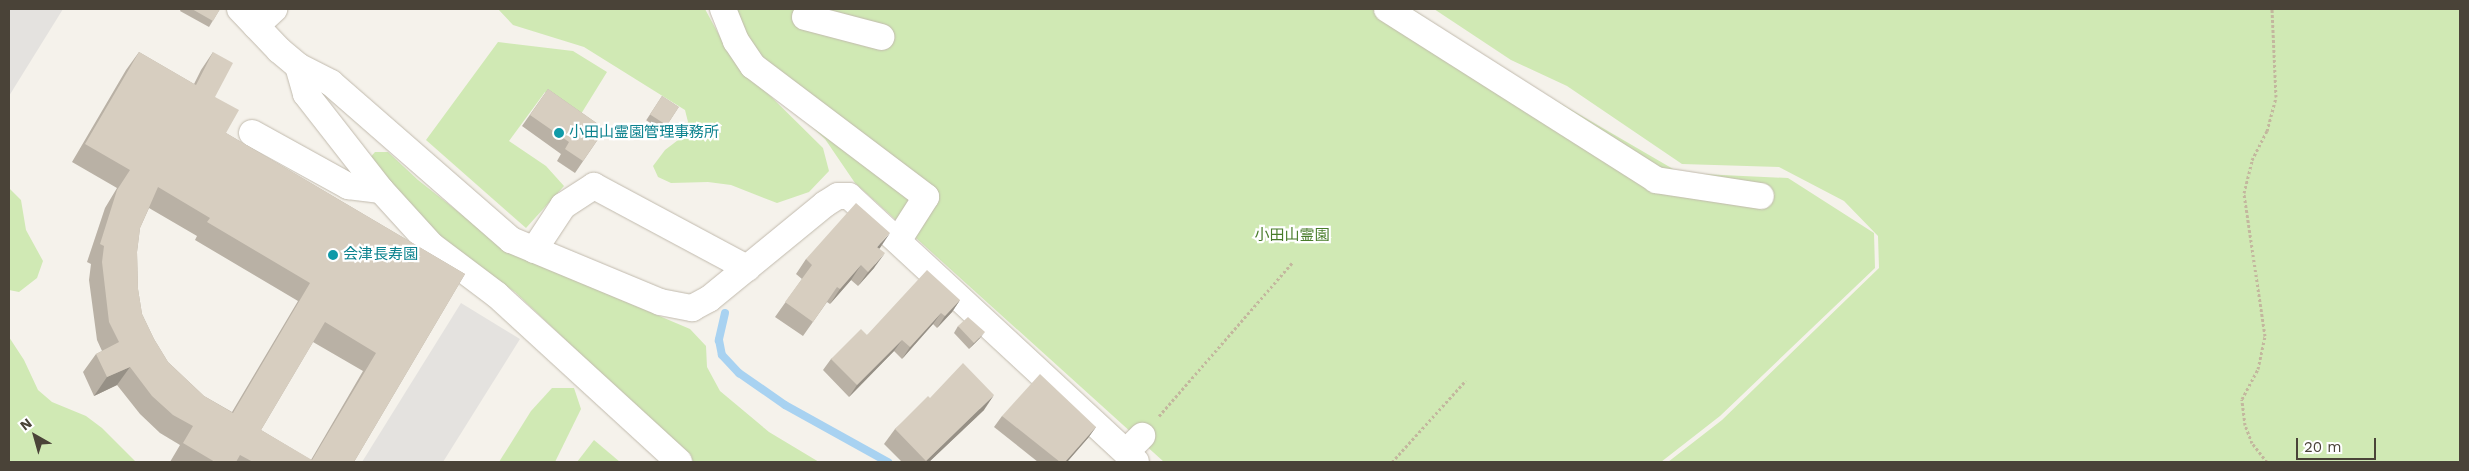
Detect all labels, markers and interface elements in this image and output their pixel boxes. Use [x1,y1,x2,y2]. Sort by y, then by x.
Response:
place label: 小田山霊園管理事務所 [569,124,719,142]
marker: 小田山霊園管理事務所 [553,127,565,139]
park label: 小田山霊園 [1255,227,1329,245]
place label: 会津長寿園 [343,246,418,264]
marker: 会津長寿園 [327,249,339,261]
north arrow [10,411,60,461]
text: N [17,415,35,434]
scale bar [2299,428,2379,460]
text: 20 m [2304,438,2342,456]

